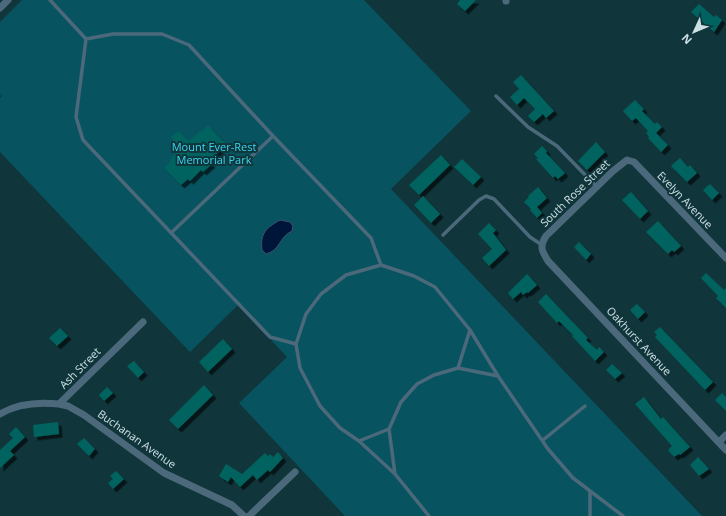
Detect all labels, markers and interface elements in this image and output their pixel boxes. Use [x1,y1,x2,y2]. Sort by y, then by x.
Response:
north arrow [674,12,714,52]
text: N [678,31,695,48]
park label: Mount Ever-Rest Memorial Park [172,139,256,167]
street label: South Rose Street [537,155,613,230]
street label: Evelyn Avenue [654,168,716,231]
street label: Oakhurst Avenue [604,303,675,378]
street label: Ash Street [56,344,104,392]
street label: Buchanan Avenue [95,406,180,471]

